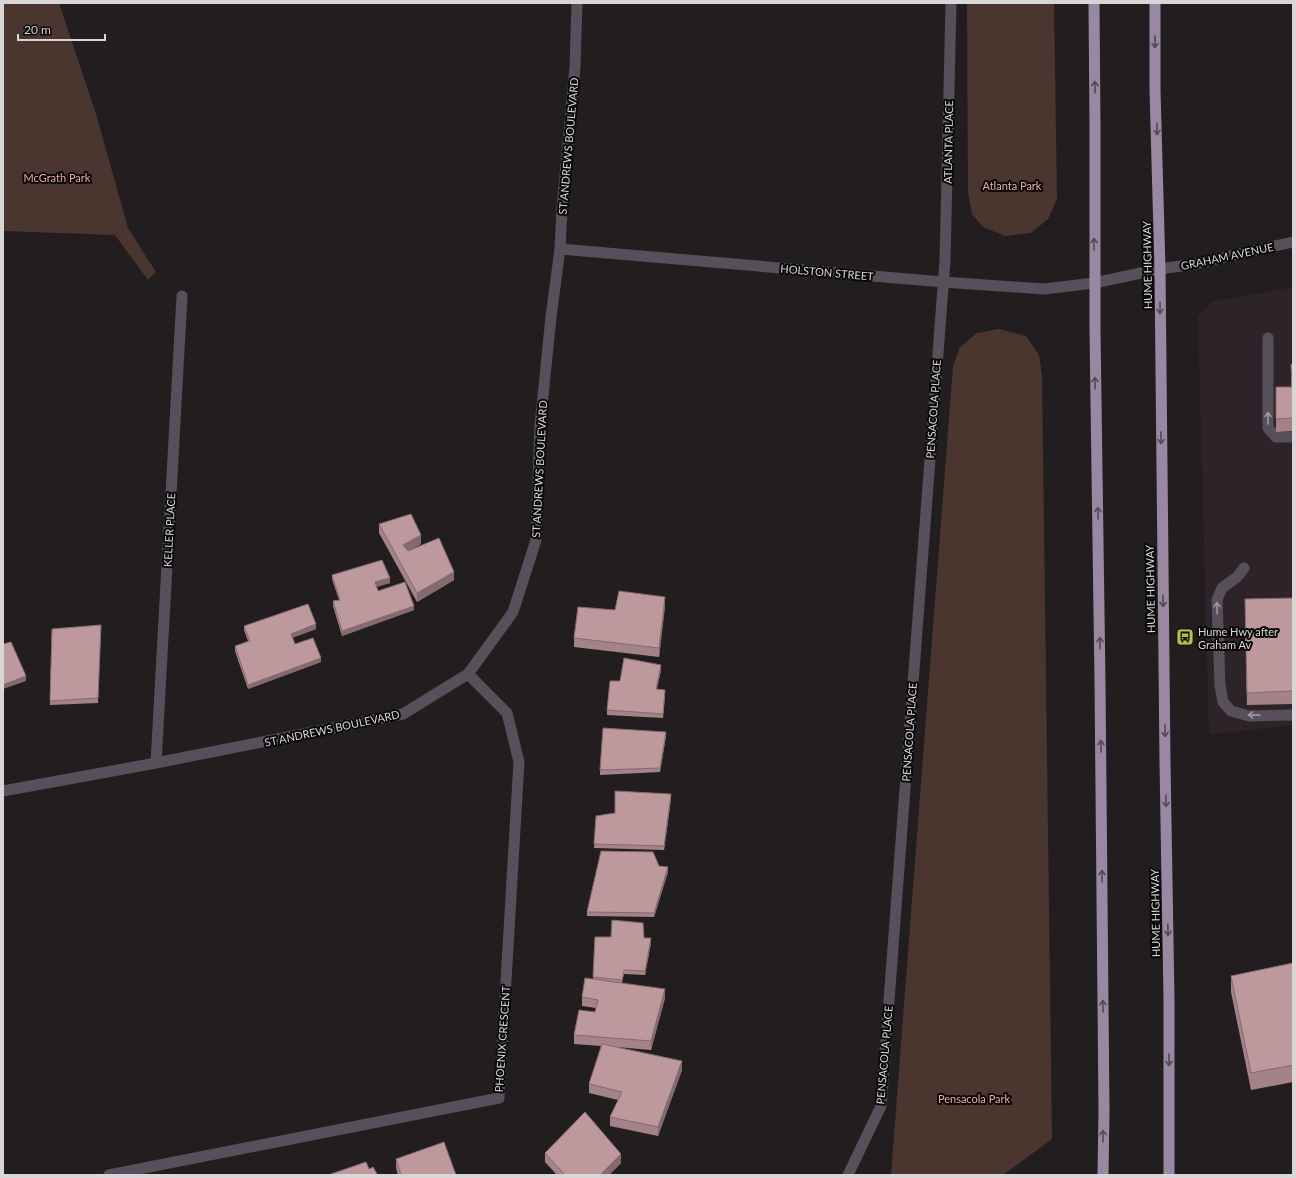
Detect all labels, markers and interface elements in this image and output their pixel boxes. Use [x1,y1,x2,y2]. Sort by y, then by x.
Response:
scale bar [18,16,105,42]
text: 20 m [24,22,51,37]
one-way arrow [1151,35,1159,48]
street label: ST ANDREWS BOULEVARD [556,77,580,215]
one-way arrow [1091,81,1099,94]
street label: ATLANTA PLACE [941,100,955,184]
one-way arrow [1153,122,1160,135]
park label: McGrath Park [24,171,91,184]
park label: Atlanta Park [983,179,1042,192]
street label: HUME HIGHWAY [1140,221,1154,309]
one-way arrow [1090,238,1098,251]
street label: GRAHAM AVENUE [1179,240,1275,272]
street label: HOLSTON STREET [780,261,875,283]
one-way arrow [1156,301,1164,314]
street label: PENSACOLA PLACE [923,359,943,459]
one-way arrow [1092,377,1099,390]
street label: ST ANDREWS BOULEVARD [529,400,549,538]
one-way arrow [1264,412,1272,425]
one-way arrow [1158,431,1165,444]
street label: KELLER PLACE [161,493,177,567]
one-way arrow [1094,507,1101,520]
street label: HUME HIGHWAY [1143,545,1157,633]
one-way arrow [1159,594,1167,607]
one-way arrow [1214,602,1221,615]
place label: Hume Hwy after Graham Av [1198,625,1278,651]
bus stop icon: Hume Hwy after Graham Av [1175,627,1195,647]
one-way arrow [1096,637,1104,650]
street label: PENSACOLA PLACE [899,682,919,782]
street label: ST ANDREWS BOULEVARD [263,707,401,749]
one-way arrow [1248,712,1261,719]
one-way arrow [1161,724,1169,737]
one-way arrow [1097,740,1105,753]
one-way arrow [1162,794,1170,807]
street label: HUME HIGHWAY [1148,869,1162,957]
one-way arrow [1098,870,1106,883]
one-way arrow [1164,923,1172,936]
street label: PHOENIX CRESCENT [492,985,512,1093]
one-way arrow [1099,1000,1107,1013]
street label: PENSACOLA PLACE [873,1005,895,1105]
one-way arrow [1165,1053,1173,1066]
park label: Pensacola Park [938,1092,1011,1105]
one-way arrow [1100,1130,1107,1143]

